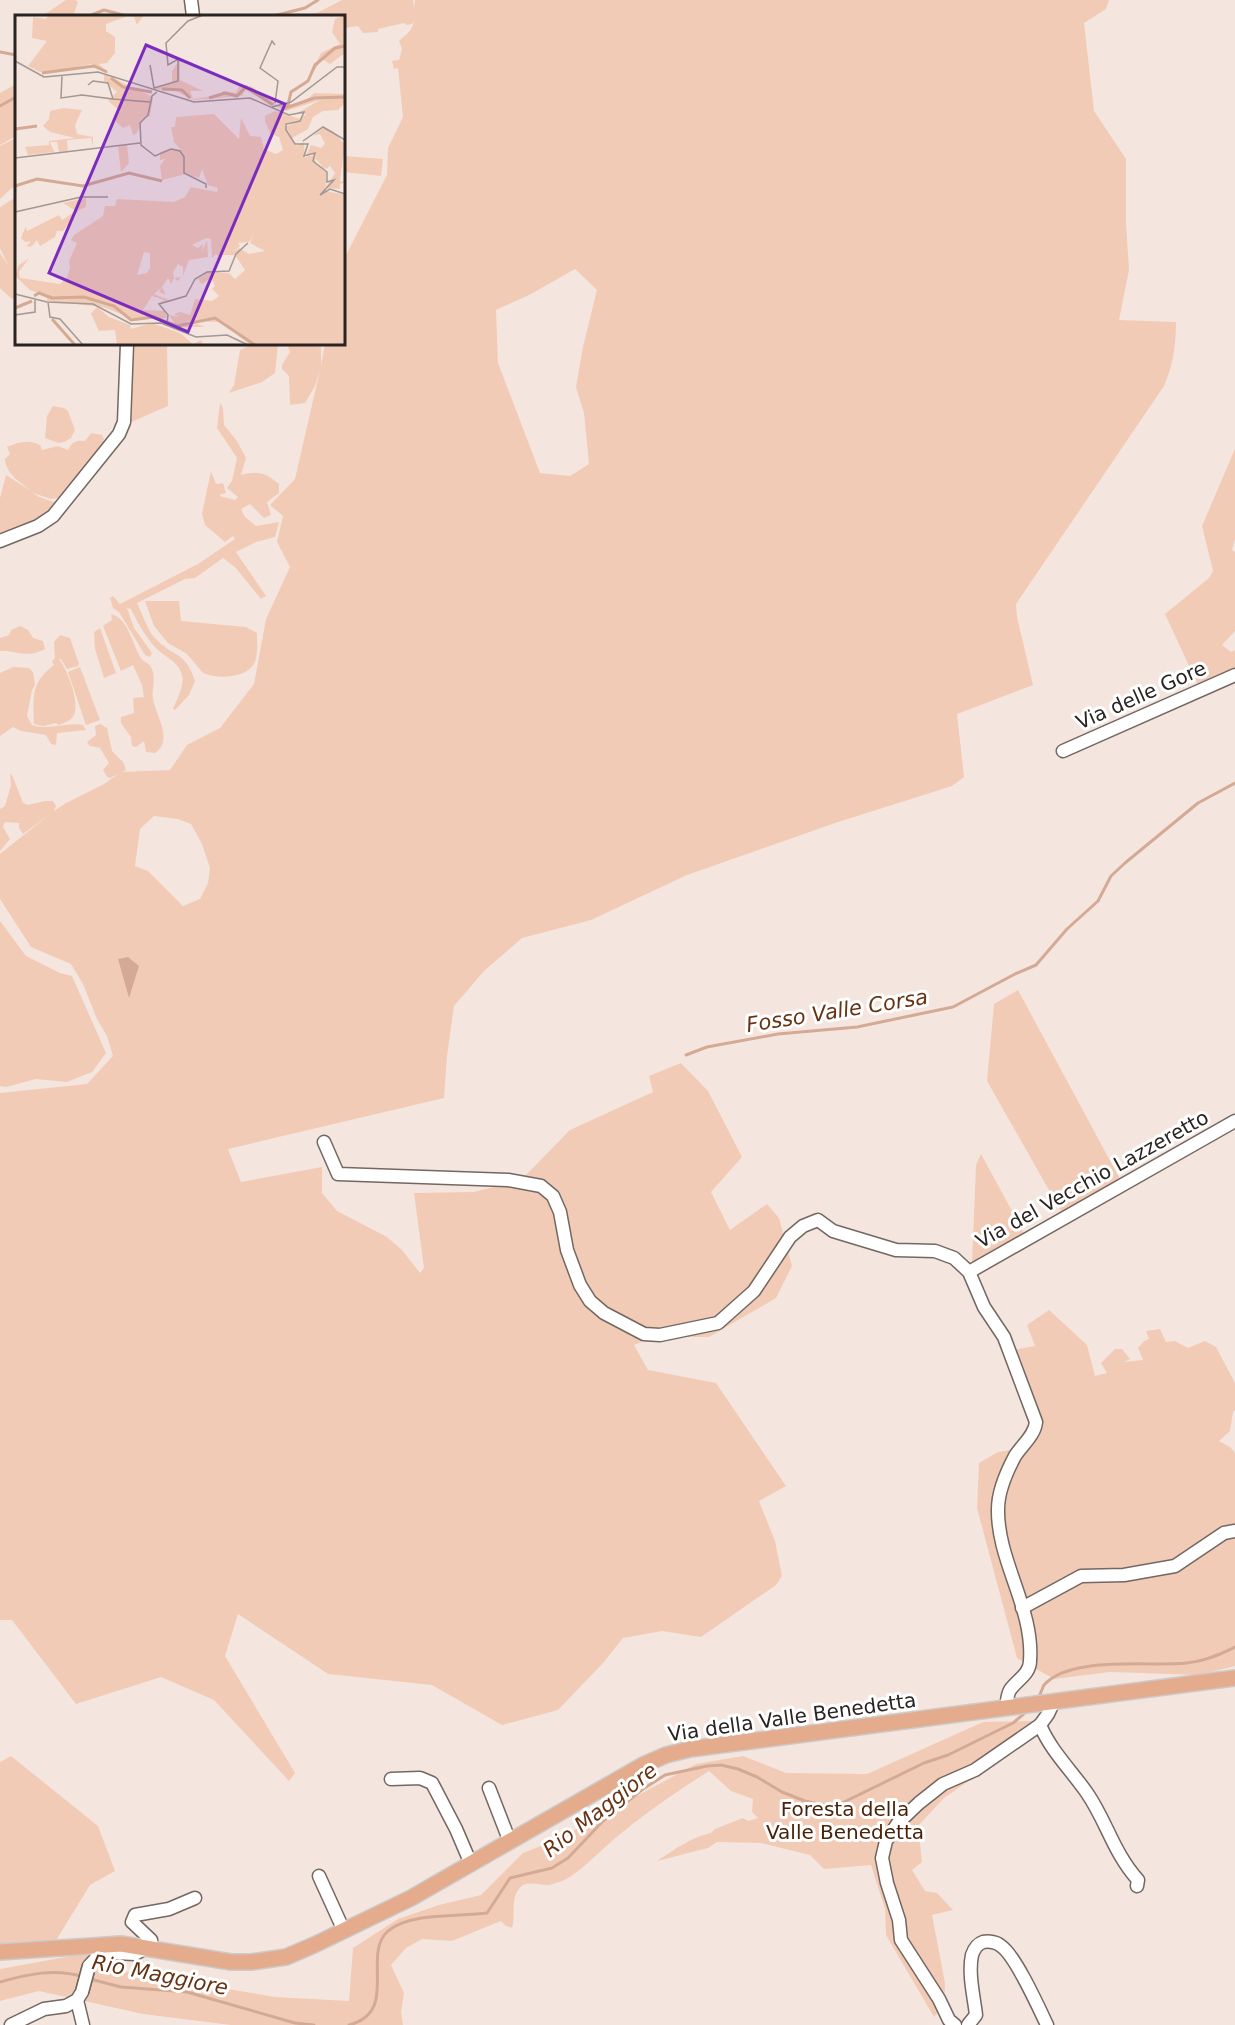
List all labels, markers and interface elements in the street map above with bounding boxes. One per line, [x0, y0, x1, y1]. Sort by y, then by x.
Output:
inset map [15, 15, 345, 345]
street label: Via delle Gore [1072, 656, 1210, 734]
water label: Fosso Valle Corsa [745, 985, 929, 1037]
street label: Via del Vecchio Lazzeretto [971, 1105, 1213, 1253]
street label: Via della Valle Benedetta [666, 1688, 918, 1746]
water label: Rio Maggiore [538, 1758, 662, 1862]
park label: Foresta della Valle Benedetta [766, 1797, 924, 1844]
water label: Rio Maggiore [90, 1950, 230, 2000]

